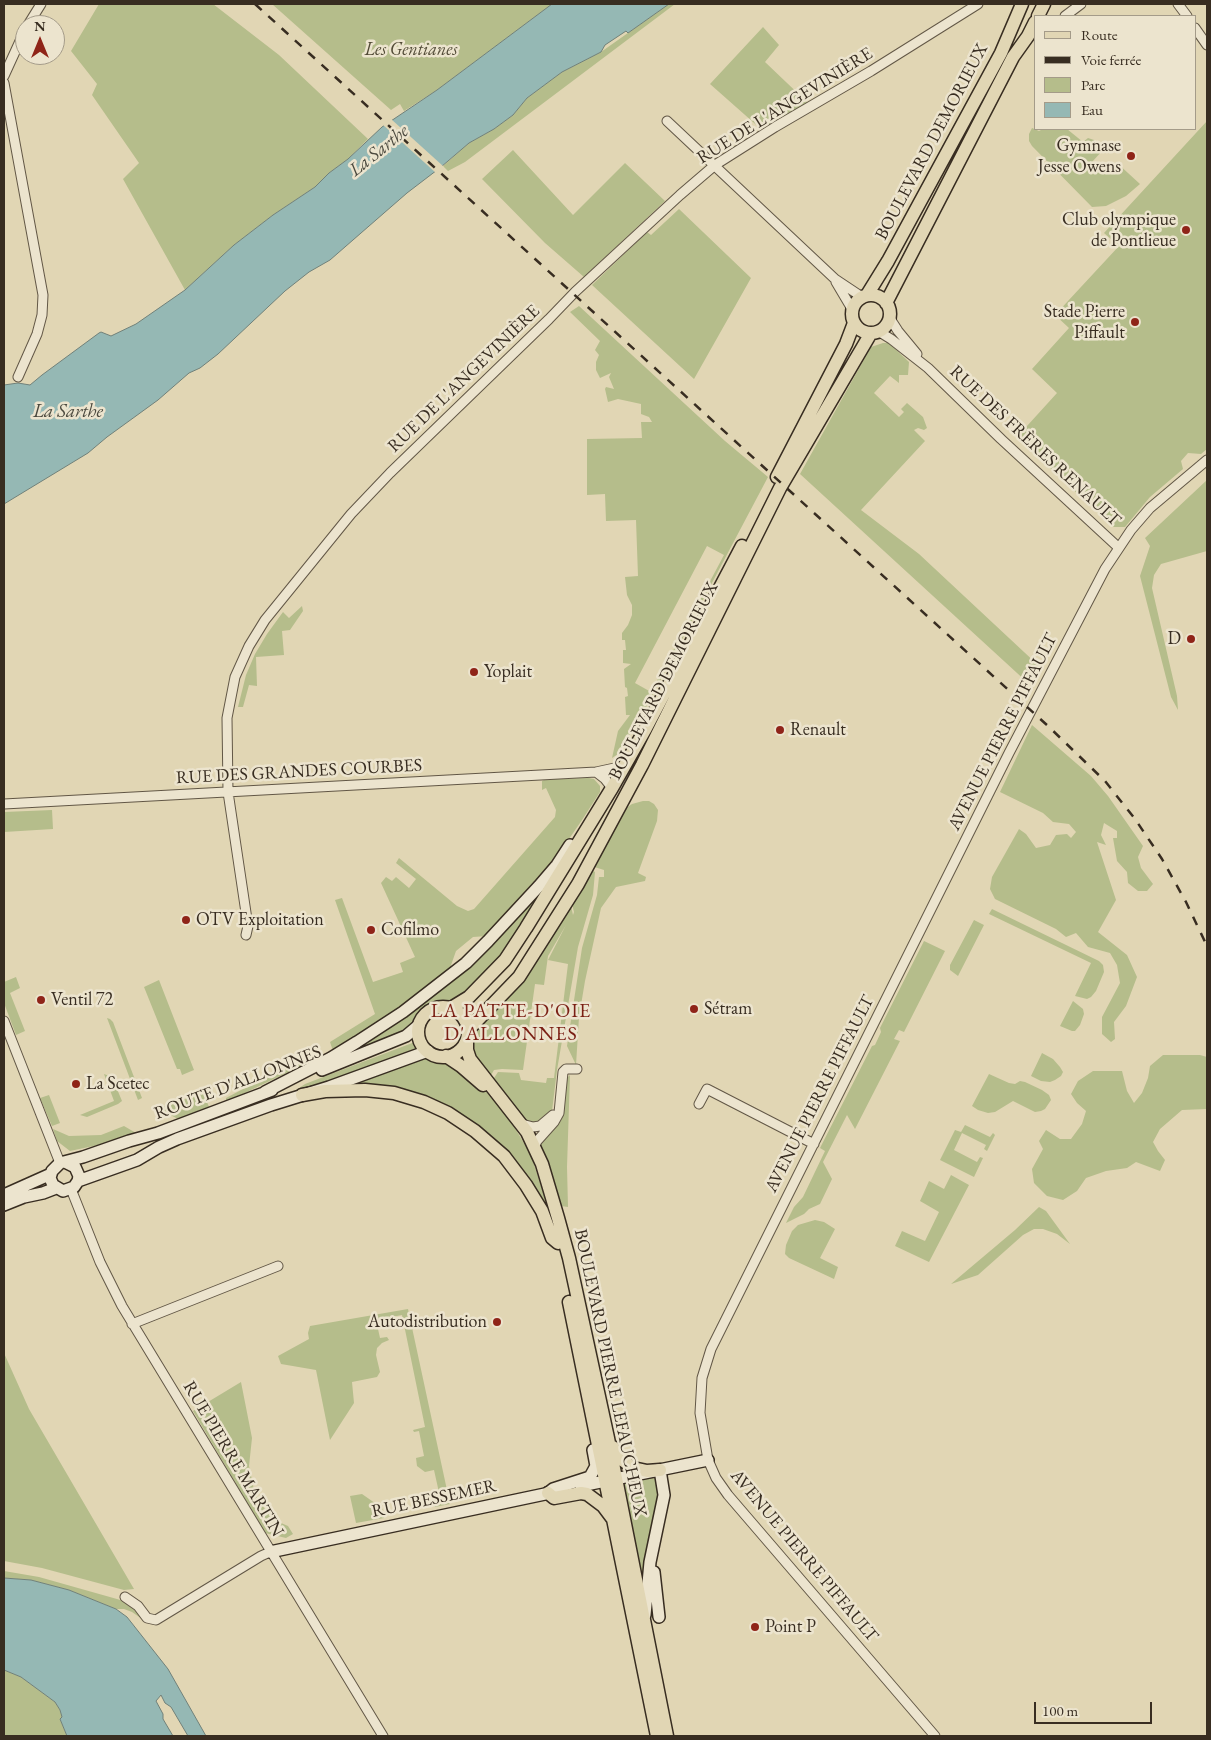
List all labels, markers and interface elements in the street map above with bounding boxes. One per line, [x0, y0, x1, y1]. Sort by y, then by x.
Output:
north arrow [15, 15, 65, 65]
legend [1034, 15, 1196, 130]
text: N [34, 17, 46, 35]
text: Route [1081, 25, 1118, 44]
park label: Les Gentianes [365, 39, 457, 61]
street label: BOULEVARD DEMORIEUX [871, 40, 993, 244]
street label: RUE DE L'ANGEVINIÈRE [693, 43, 877, 169]
text: Voie ferrée [1081, 50, 1141, 69]
text: Parc [1081, 75, 1106, 94]
text: Eau [1081, 100, 1103, 119]
water label: La Sarthe [345, 120, 413, 182]
place label: Gymnase Jesse Owens [1038, 135, 1121, 178]
marker: Gymnase Jesse Owens [1125, 150, 1137, 162]
place label: Club olympique de Pontlieue [1062, 209, 1176, 252]
marker: Club olympique de Pontlieue [1180, 224, 1192, 236]
street label: RUE DE L'ANGEVINIÈRE [383, 301, 545, 457]
place label: Stade Pierre Piffault [1044, 301, 1125, 344]
marker: Stade Pierre Piffault [1129, 316, 1141, 328]
street label: RUE DES FRÈRES RENAULT [945, 361, 1125, 531]
water label: La Sarthe [33, 401, 103, 423]
street label: BOULEVARD DEMORIEUX [605, 578, 723, 784]
place label: D [1167, 628, 1181, 650]
street label: AVENUE PIERRE PIFFAULT [944, 630, 1062, 834]
marker: D [1185, 633, 1197, 645]
place label: Yoplait [484, 661, 532, 683]
marker: Yoplait [468, 666, 480, 678]
place label: Renault [790, 719, 846, 741]
marker: Renault [774, 724, 786, 736]
street label: RUE DES GRANDES COURBES [175, 755, 423, 789]
place label: OTV Exploitation [196, 909, 324, 931]
marker: OTV Exploitation [180, 914, 192, 926]
place label: Cofilmo [381, 919, 439, 941]
marker: Cofilmo [365, 924, 377, 936]
place label: Ventil 72 [51, 989, 113, 1011]
street label: AVENUE PIERRE PIFFAULT [761, 992, 879, 1196]
marker: Ventil 72 [35, 994, 47, 1006]
place label: Sétram [704, 998, 752, 1020]
district label: LA PATTE-D'OIE D'ALLONNES [429, 1000, 593, 1047]
marker: Sétram [688, 1003, 700, 1015]
street label: ROUTE D'ALLONNES [151, 1041, 325, 1125]
place label: La Scetec [86, 1073, 149, 1095]
marker: La Scetec [70, 1078, 82, 1090]
street label: BOULEVARD PIERRE LEFAUCHEUX [569, 1227, 651, 1519]
place label: Autodistribution [368, 1311, 487, 1333]
marker: Autodistribution [491, 1316, 503, 1328]
street label: RUE PIERRE MARTIN [178, 1377, 288, 1541]
street label: AVENUE PIERRE PIFFAULT [726, 1465, 882, 1647]
street label: RUE BESSEMER [370, 1475, 498, 1523]
place label: Point P [765, 1616, 816, 1638]
marker: Point P [749, 1621, 761, 1633]
scale bar [1036, 1692, 1154, 1724]
text: 100 m [1042, 1701, 1078, 1720]

